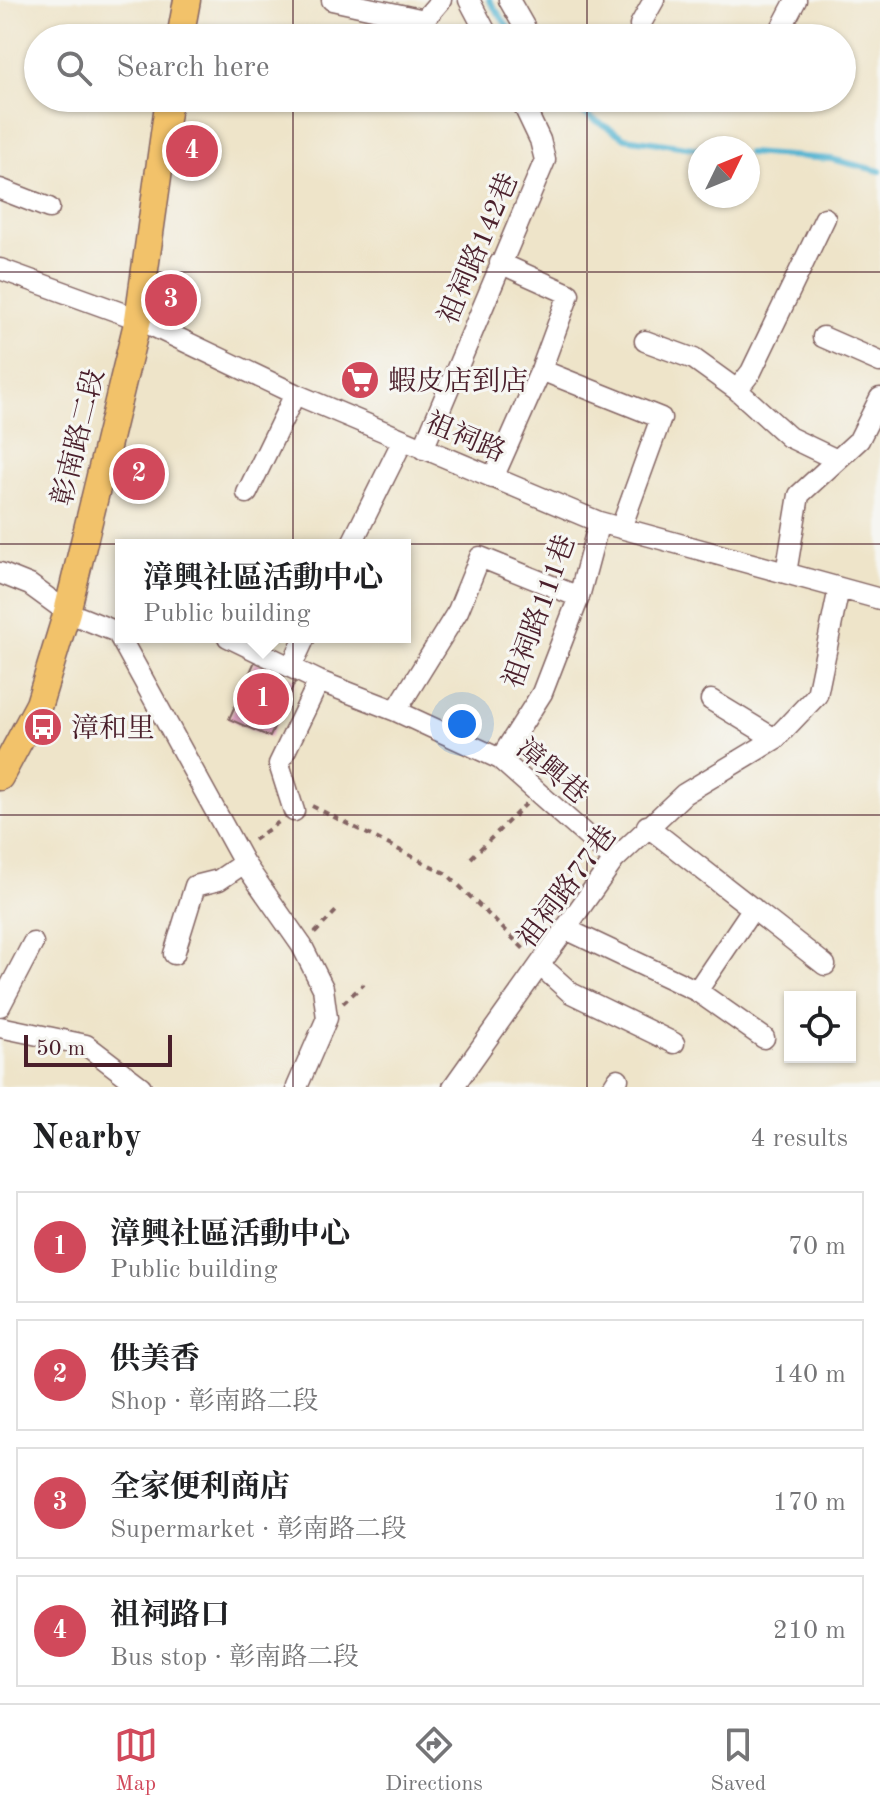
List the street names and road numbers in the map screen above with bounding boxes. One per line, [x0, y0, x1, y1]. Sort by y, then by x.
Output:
street label: 祖祠路142巷 [433, 169, 524, 329]
street label: 彰南路二段 [46, 366, 110, 509]
street label: 祖祠路 [421, 407, 510, 468]
street label: 祖祠路111巷 [497, 531, 581, 692]
street label: 漳興巷 [510, 732, 594, 810]
street label: 祖祠路77巷 [511, 820, 623, 954]

